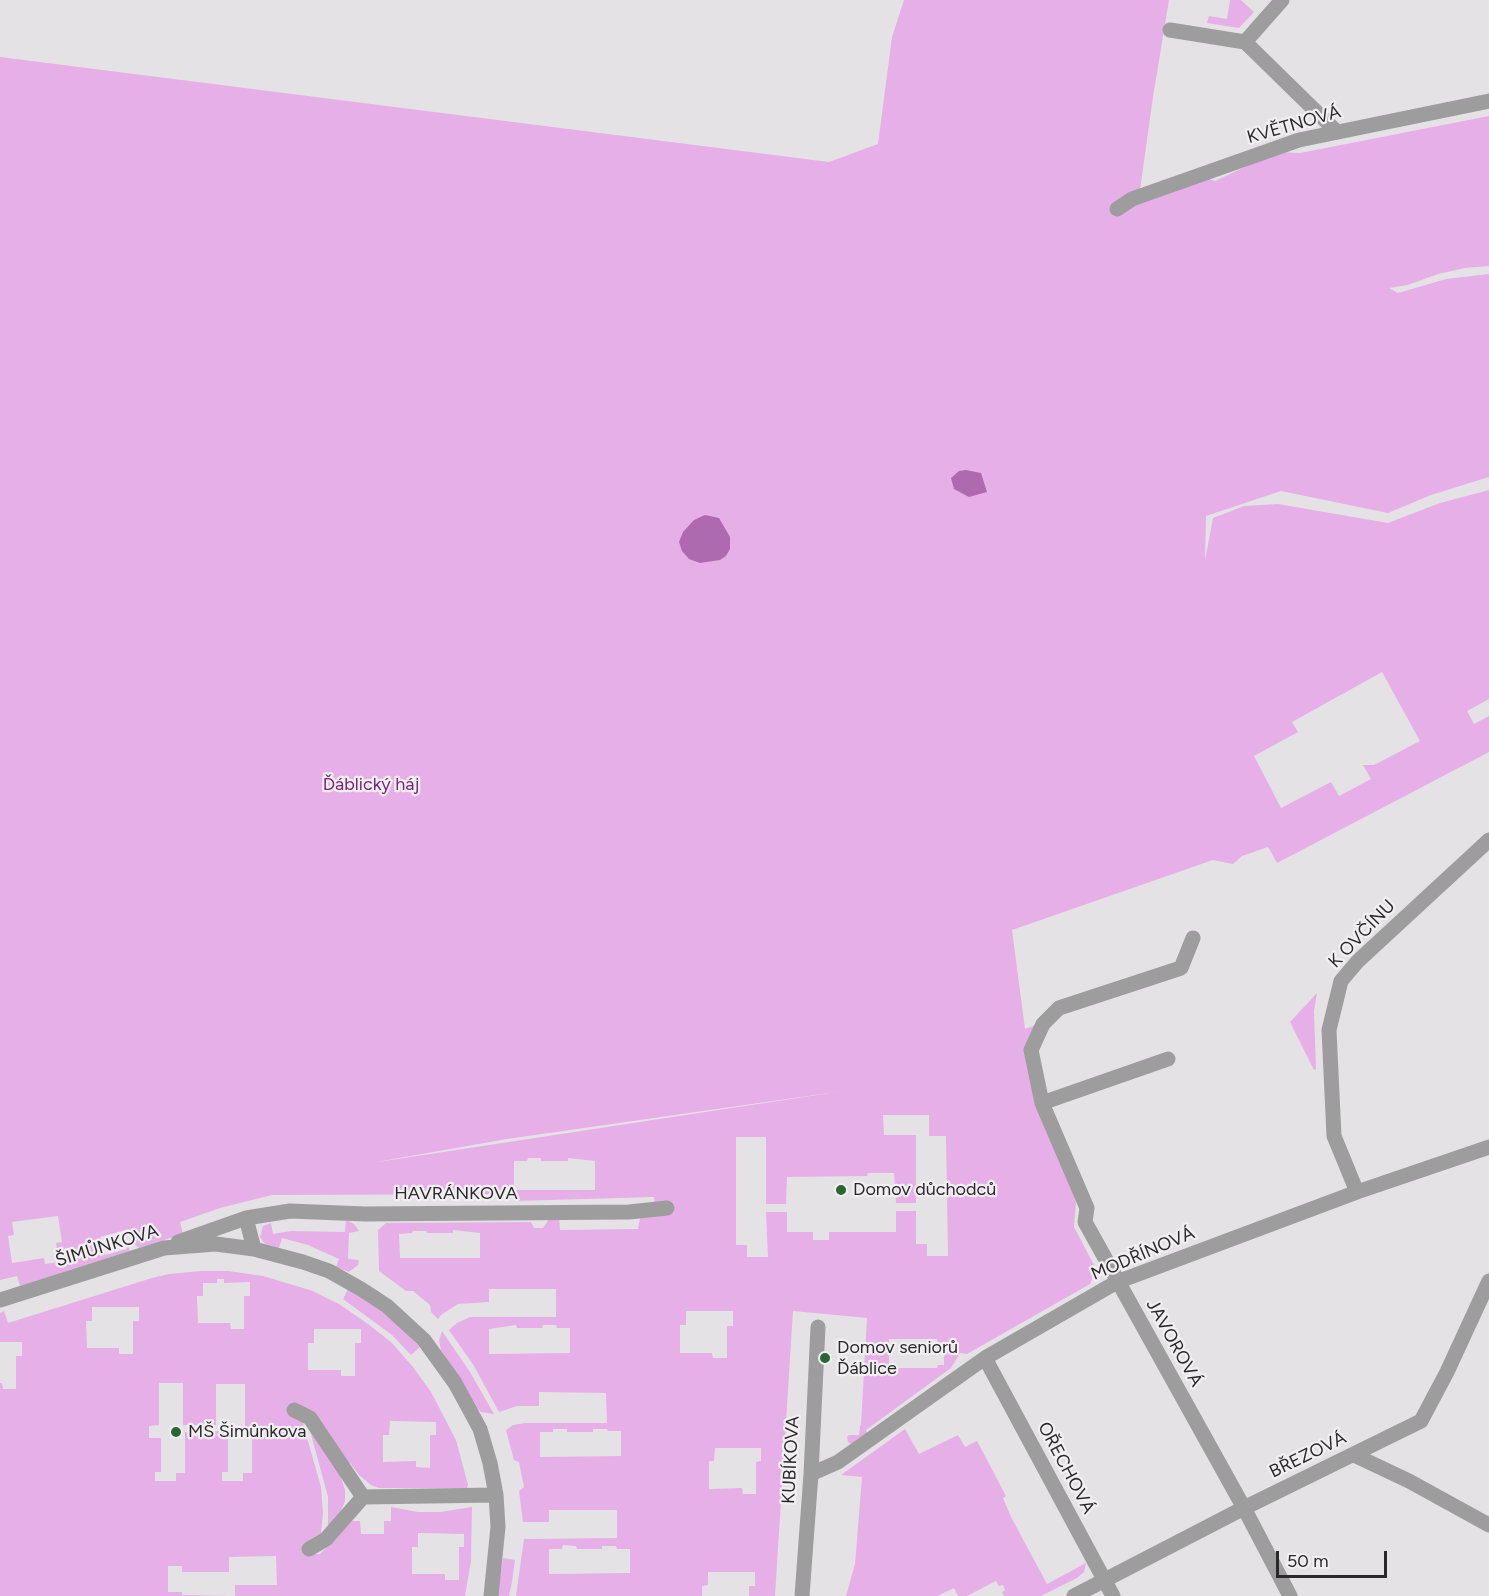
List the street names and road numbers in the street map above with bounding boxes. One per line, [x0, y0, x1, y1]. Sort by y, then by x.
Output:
street label: KVĚTNOVÁ [1245, 101, 1343, 149]
street label: K OVČÍNU [1324, 895, 1400, 973]
street label: HAVRÁNKOVA [394, 1183, 518, 1205]
street label: ŠIMŮNKOVA [53, 1220, 161, 1272]
street label: MODŘÍNOVÁ [1088, 1223, 1198, 1285]
street label: JAVOROVÁ [1141, 1295, 1207, 1391]
street label: KUBÍKOVA [778, 1415, 804, 1505]
street label: OŘECHOVÁ [1033, 1418, 1099, 1518]
street label: BŘEZOVÁ [1266, 1427, 1350, 1483]

